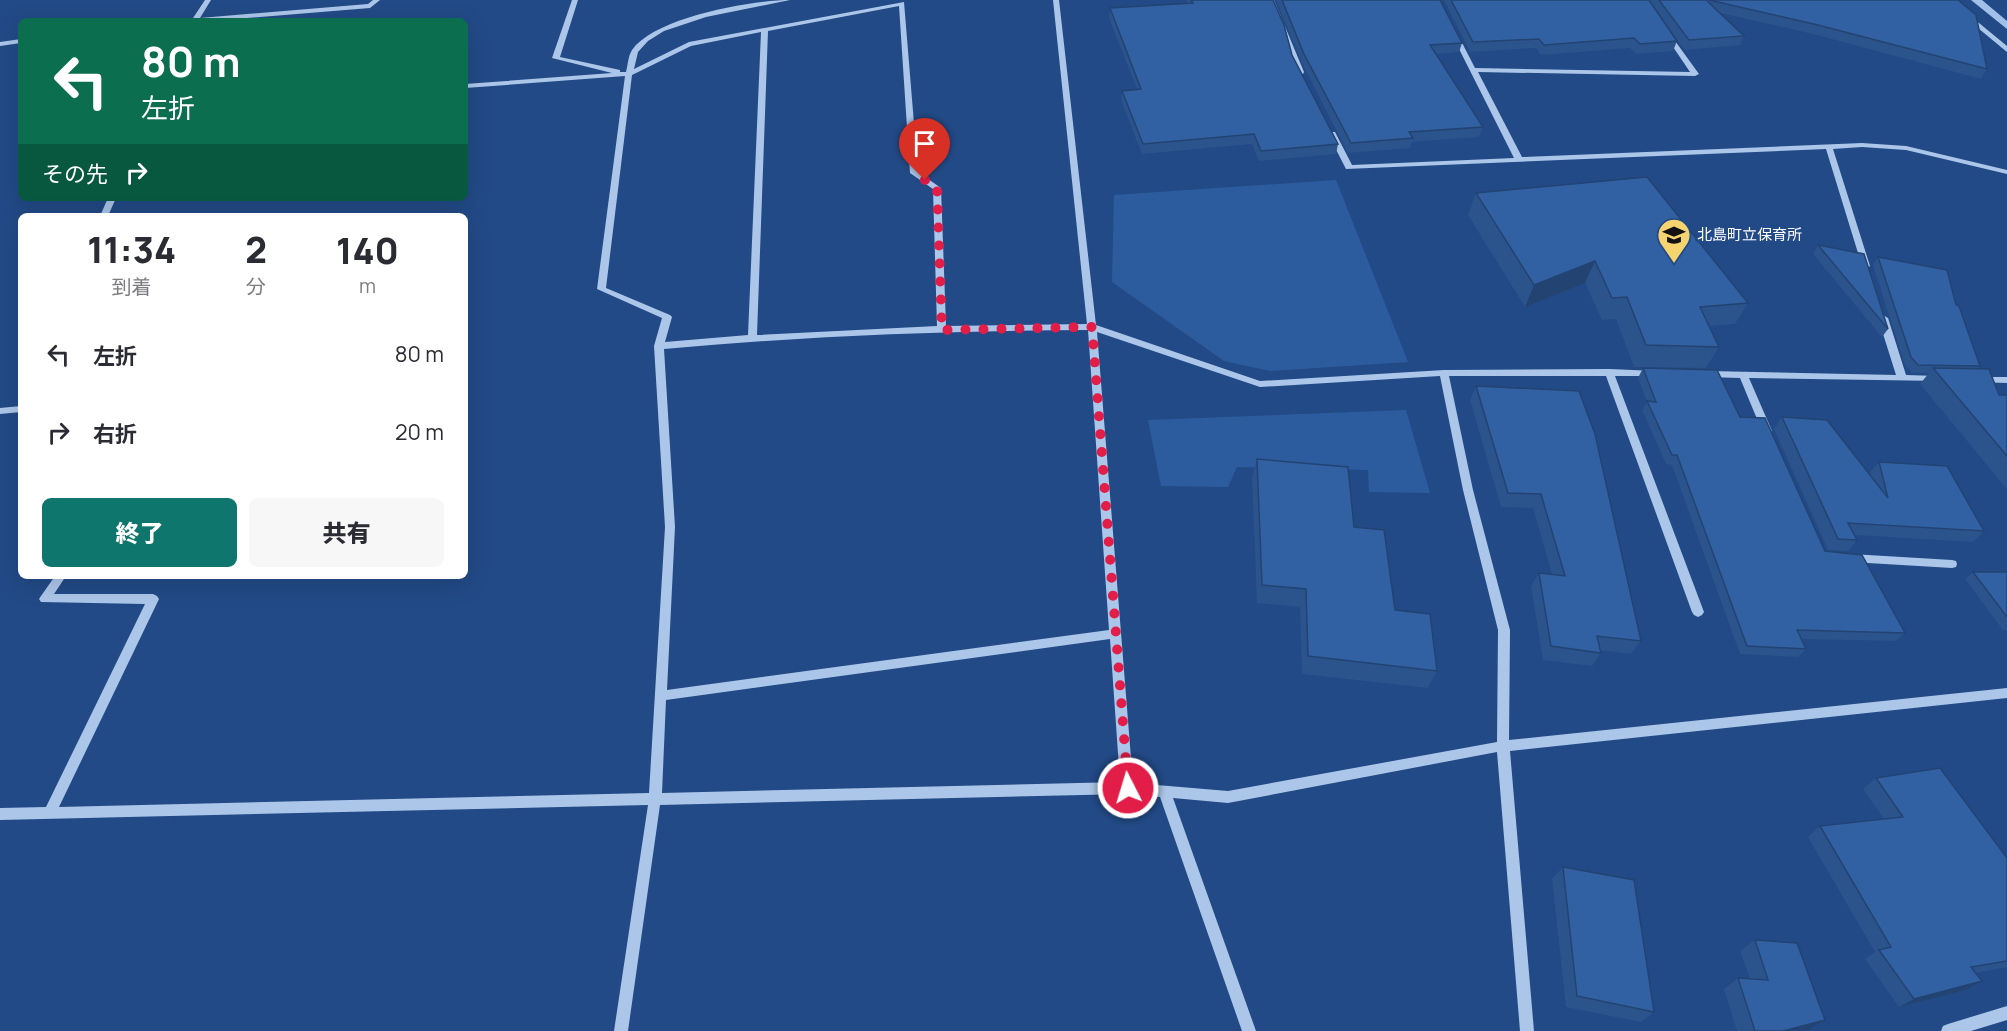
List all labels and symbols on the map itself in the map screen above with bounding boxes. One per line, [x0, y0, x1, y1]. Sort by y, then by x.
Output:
pin [899, 118, 950, 180]
school or university icon: 北島町立保育所 [1656, 217, 1692, 264]
place label: 北島町立保育所 [1697, 224, 1802, 245]
position arrow [1096, 756, 1160, 820]

